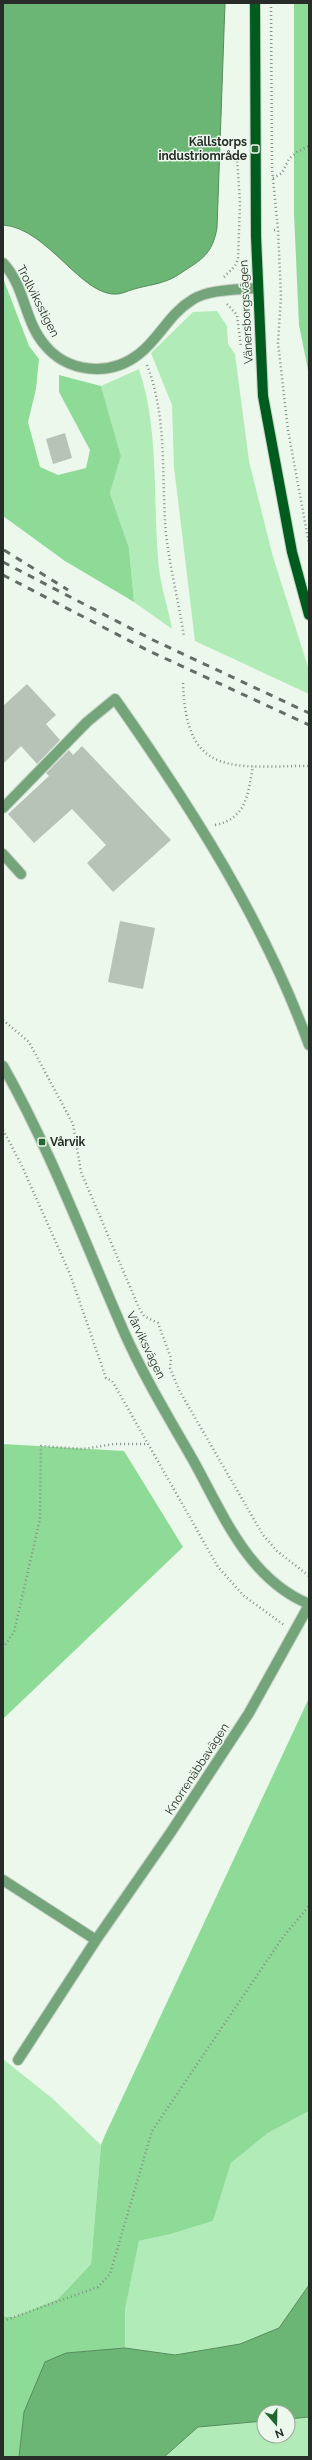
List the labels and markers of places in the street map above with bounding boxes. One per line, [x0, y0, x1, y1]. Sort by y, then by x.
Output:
place label: Källstorps industriområde [158, 135, 247, 163]
marker: Källstorps industriområde [250, 144, 260, 154]
place label: Vårvik [50, 1135, 86, 1149]
marker: Vårvik [37, 1137, 47, 1147]

